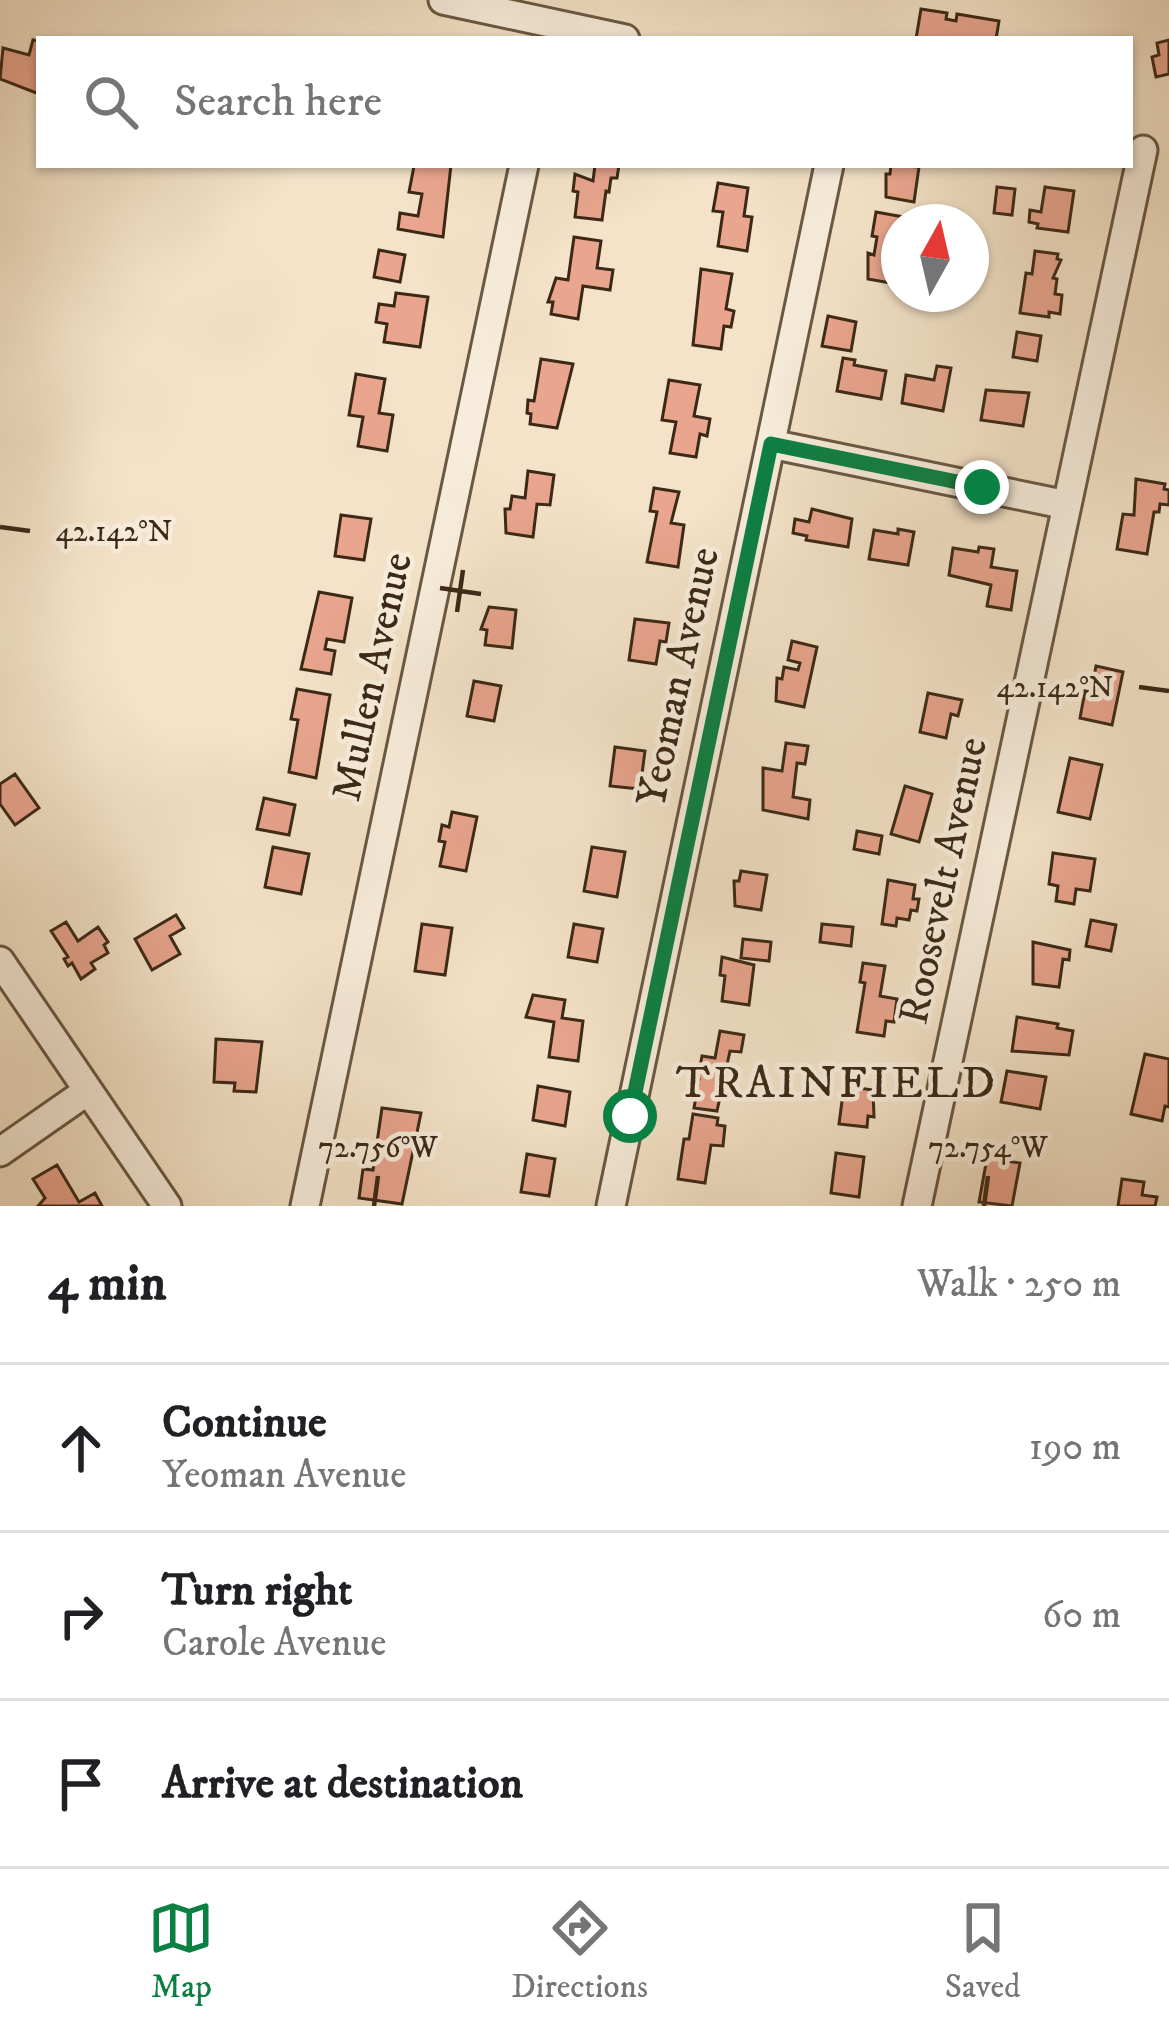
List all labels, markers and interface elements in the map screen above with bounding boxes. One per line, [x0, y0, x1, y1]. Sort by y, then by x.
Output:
search box [36, 36, 1133, 168]
icon: search [78, 69, 144, 135]
text: Search here [174, 74, 382, 130]
north arrow [881, 204, 989, 312]
route end [955, 460, 1009, 514]
text: 42.142°N [56, 514, 172, 551]
street label: Yeoman Avenue [626, 543, 732, 811]
street label: Mullen Avenue [321, 548, 425, 806]
text: 42.142°N [997, 670, 1113, 707]
street label: Roosevelt Avenue [888, 733, 1000, 1029]
district label: TRAINFIELD [676, 1056, 998, 1112]
route start [603, 1089, 657, 1143]
text: 72.756°W [318, 1130, 438, 1167]
text: 72.754°W [928, 1130, 1048, 1167]
text: 4 min [48, 1252, 166, 1316]
text: Walk · 250 m [917, 1260, 1121, 1309]
text: Continue [162, 1395, 327, 1451]
icon: ahead [48, 1415, 114, 1481]
text: 190 m [1029, 1423, 1121, 1472]
text: Yeoman Avenue [162, 1451, 406, 1500]
text: Turn right [162, 1563, 352, 1619]
icon: right [48, 1583, 114, 1649]
text: 60 m [1042, 1591, 1121, 1640]
text: Carole Avenue [162, 1619, 386, 1668]
icon: arrive [48, 1751, 114, 1817]
text: Arrive at destination [162, 1756, 523, 1812]
tab: Map [148, 1895, 214, 2008]
tab: Directions [511, 1895, 648, 2008]
tab: Saved [945, 1895, 1021, 2008]

